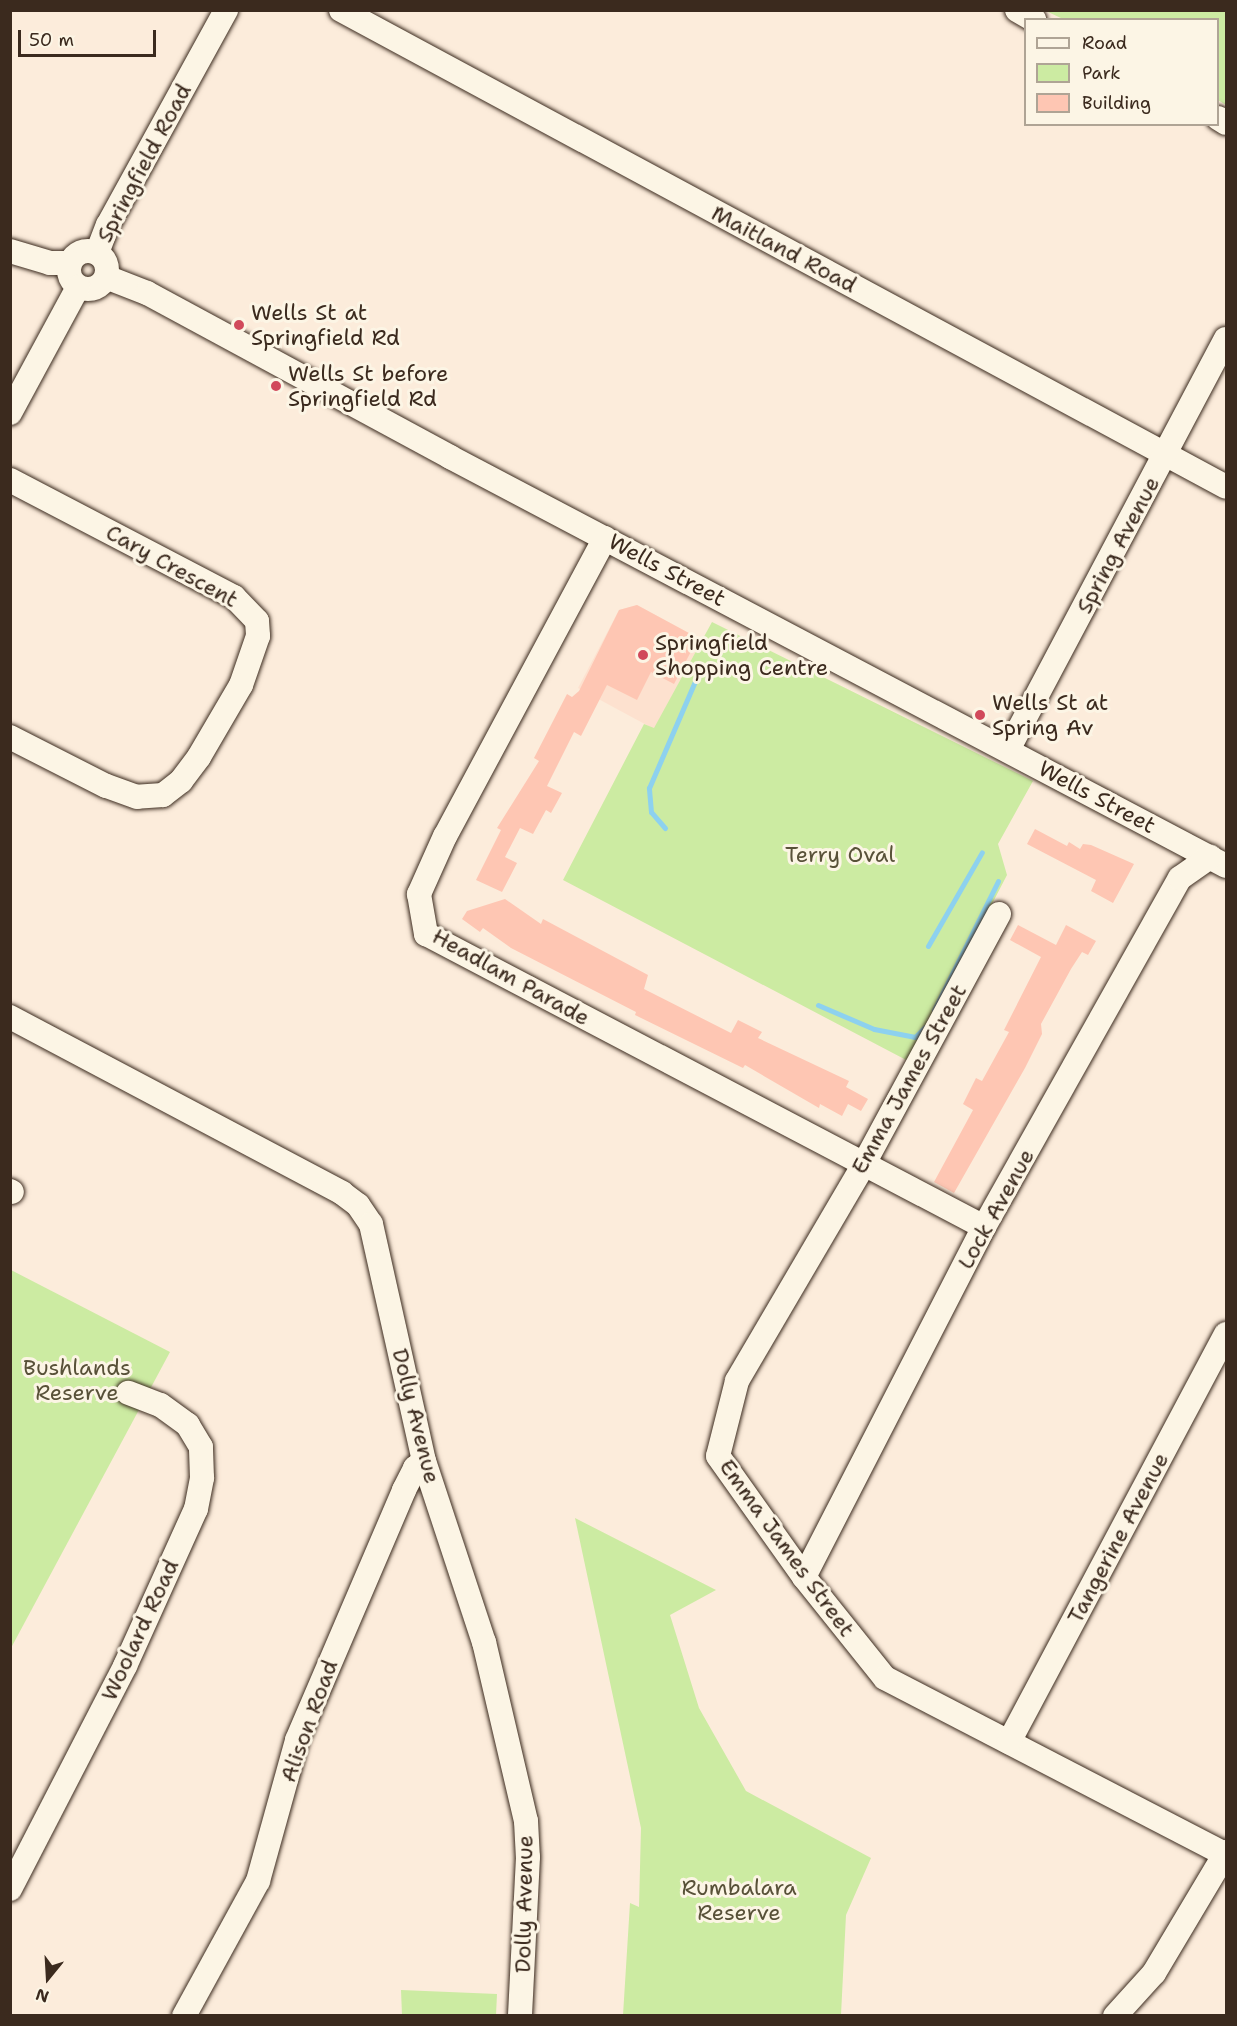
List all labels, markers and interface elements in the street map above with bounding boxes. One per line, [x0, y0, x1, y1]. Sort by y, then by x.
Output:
scale bar [21, 18, 159, 56]
legend [1024, 18, 1219, 126]
text: 50 m [29, 28, 74, 52]
text: Road [1082, 31, 1127, 55]
text: Park [1082, 61, 1121, 85]
street label: Springfield Road [91, 79, 197, 247]
text: Building [1082, 91, 1151, 115]
street label: Maitland Road [707, 200, 861, 298]
place label: Wells St at Springfield Rd [251, 299, 400, 350]
marker: Wells St at Springfield Rd [232, 318, 246, 332]
place label: Wells St before Springfield Rd [288, 360, 448, 412]
marker: Wells St before Springfield Rd [269, 379, 283, 393]
street label: Spring Avenue [1071, 472, 1165, 618]
street label: Cary Crescent [101, 519, 243, 613]
street label: Wells Street [604, 528, 730, 612]
place label: Springfield Shopping Centre [655, 629, 828, 680]
marker: Springfield Shopping Centre [636, 648, 650, 662]
place label: Wells St at Spring Av [992, 689, 1108, 740]
marker: Wells St at Spring Av [973, 708, 987, 722]
street label: Wells Street [1034, 755, 1160, 839]
park label: Terry Oval [785, 842, 895, 868]
street label: Headlam Parade [428, 923, 594, 1031]
street label: Emma James Street [846, 979, 972, 1179]
street label: Lock Avenue [952, 1144, 1040, 1274]
street label: Dolly Avenue [387, 1346, 445, 1486]
park label: Bushlands Reserve [23, 1354, 131, 1406]
street label: Tangerine Avenue [1062, 1448, 1174, 1628]
street label: Emma James Street [714, 1454, 860, 1642]
street label: Woolard Road [96, 1555, 184, 1705]
street label: Alison Road [275, 1656, 343, 1786]
street label: Dolly Avenue [510, 1835, 538, 1973]
park label: Rumbalara Reserve [681, 1874, 797, 1926]
north arrow [18, 1948, 78, 2008]
text: N [33, 1984, 52, 2008]

